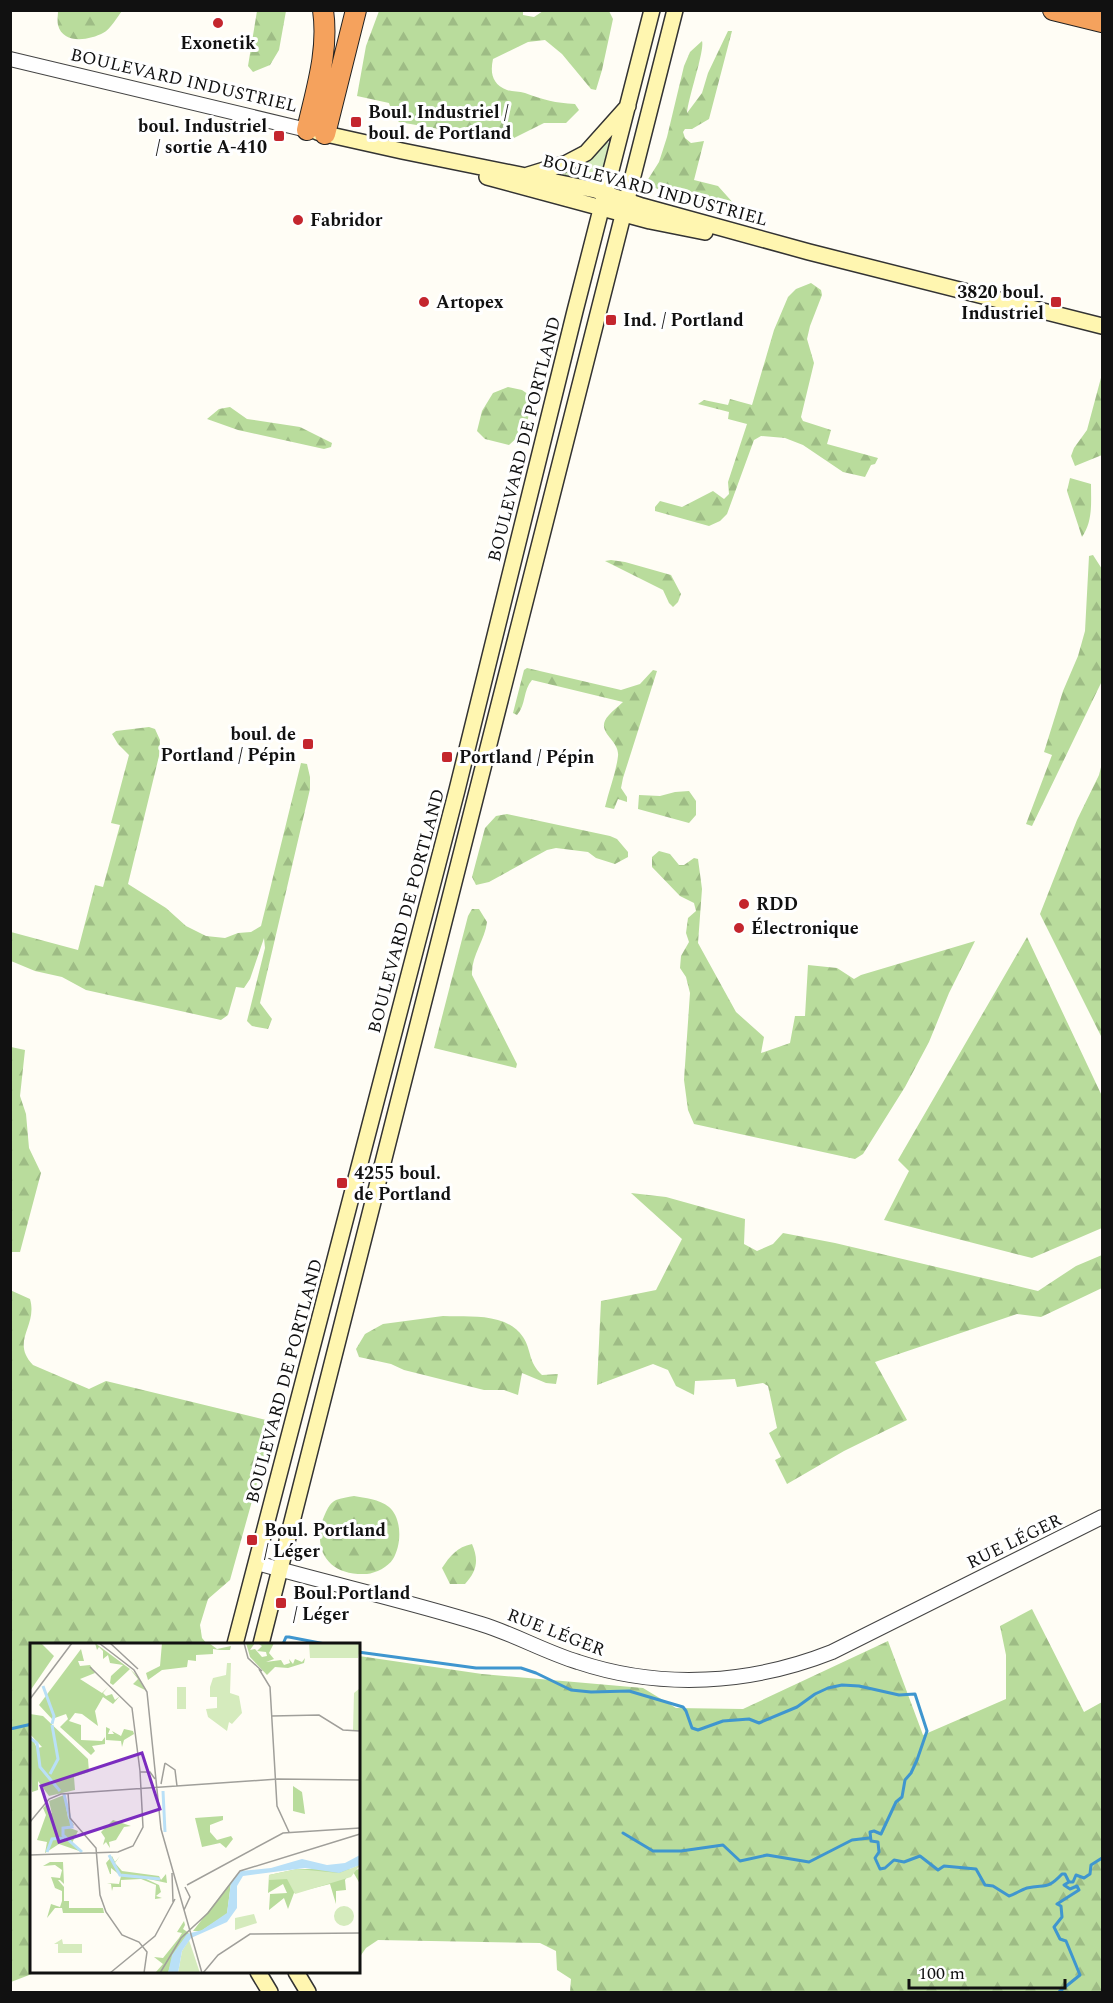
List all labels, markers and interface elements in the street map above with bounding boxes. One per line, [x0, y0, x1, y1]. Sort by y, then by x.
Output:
marker: Exonetik [211, 16, 225, 30]
place label: Exonetik [180, 30, 256, 57]
street label: BOULEVARD INDUSTRIEL [68, 41, 300, 120]
place label: Boul. Industriel / boul. de Portland [368, 99, 512, 147]
place label: boul. Industriel / sortie A-410 [138, 113, 267, 161]
marker: Boul. Industriel / boul. de Portland [349, 115, 363, 129]
marker: boul. Industriel / sortie A-410 [272, 129, 286, 143]
street label: BOULEVARD INDUSTRIEL [539, 147, 771, 234]
place label: Fabridor [310, 207, 383, 234]
marker: Fabridor [291, 213, 305, 227]
place label: 3820 boul. Industriel [957, 279, 1044, 327]
place label: Artopex [436, 289, 504, 316]
marker: Artopex [417, 295, 431, 309]
marker: 3820 boul. Industriel [1049, 295, 1063, 309]
place label: Ind. / Portland [623, 307, 744, 334]
marker: Ind. / Portland [604, 313, 618, 327]
street label: BOULEVARD DE PORTLAND [481, 314, 568, 565]
place label: boul. de Portland / Pépin [161, 721, 296, 769]
marker: boul. de Portland / Pépin [301, 737, 315, 751]
place label: Portland / Pépin [459, 744, 594, 771]
marker: Portland / Pépin [440, 750, 454, 764]
street label: BOULEVARD DE PORTLAND [361, 786, 452, 1036]
place label: RDD [756, 891, 798, 918]
marker: RDD [737, 897, 751, 911]
place label: Électronique [751, 915, 859, 942]
marker: Électronique [732, 921, 746, 935]
place label: 4255 boul. de Portland [354, 1160, 452, 1208]
marker: 4255 boul. de Portland [335, 1176, 349, 1190]
street label: BOULEVARD DE PORTLAND [239, 1256, 330, 1506]
street label: RUE LÉGER [962, 1507, 1066, 1576]
place label: Boul. Portland / Léger [264, 1517, 386, 1565]
marker: Boul. Portland / Léger [245, 1533, 259, 1547]
place label: Boul.Portland / Léger [293, 1580, 411, 1628]
marker: Boul.Portland / Léger [274, 1596, 288, 1610]
street label: RUE LÉGER [503, 1601, 609, 1664]
inset map [30, 1643, 360, 1973]
scale bar [909, 1952, 1065, 1990]
text: 100 m [918, 1960, 965, 1987]

